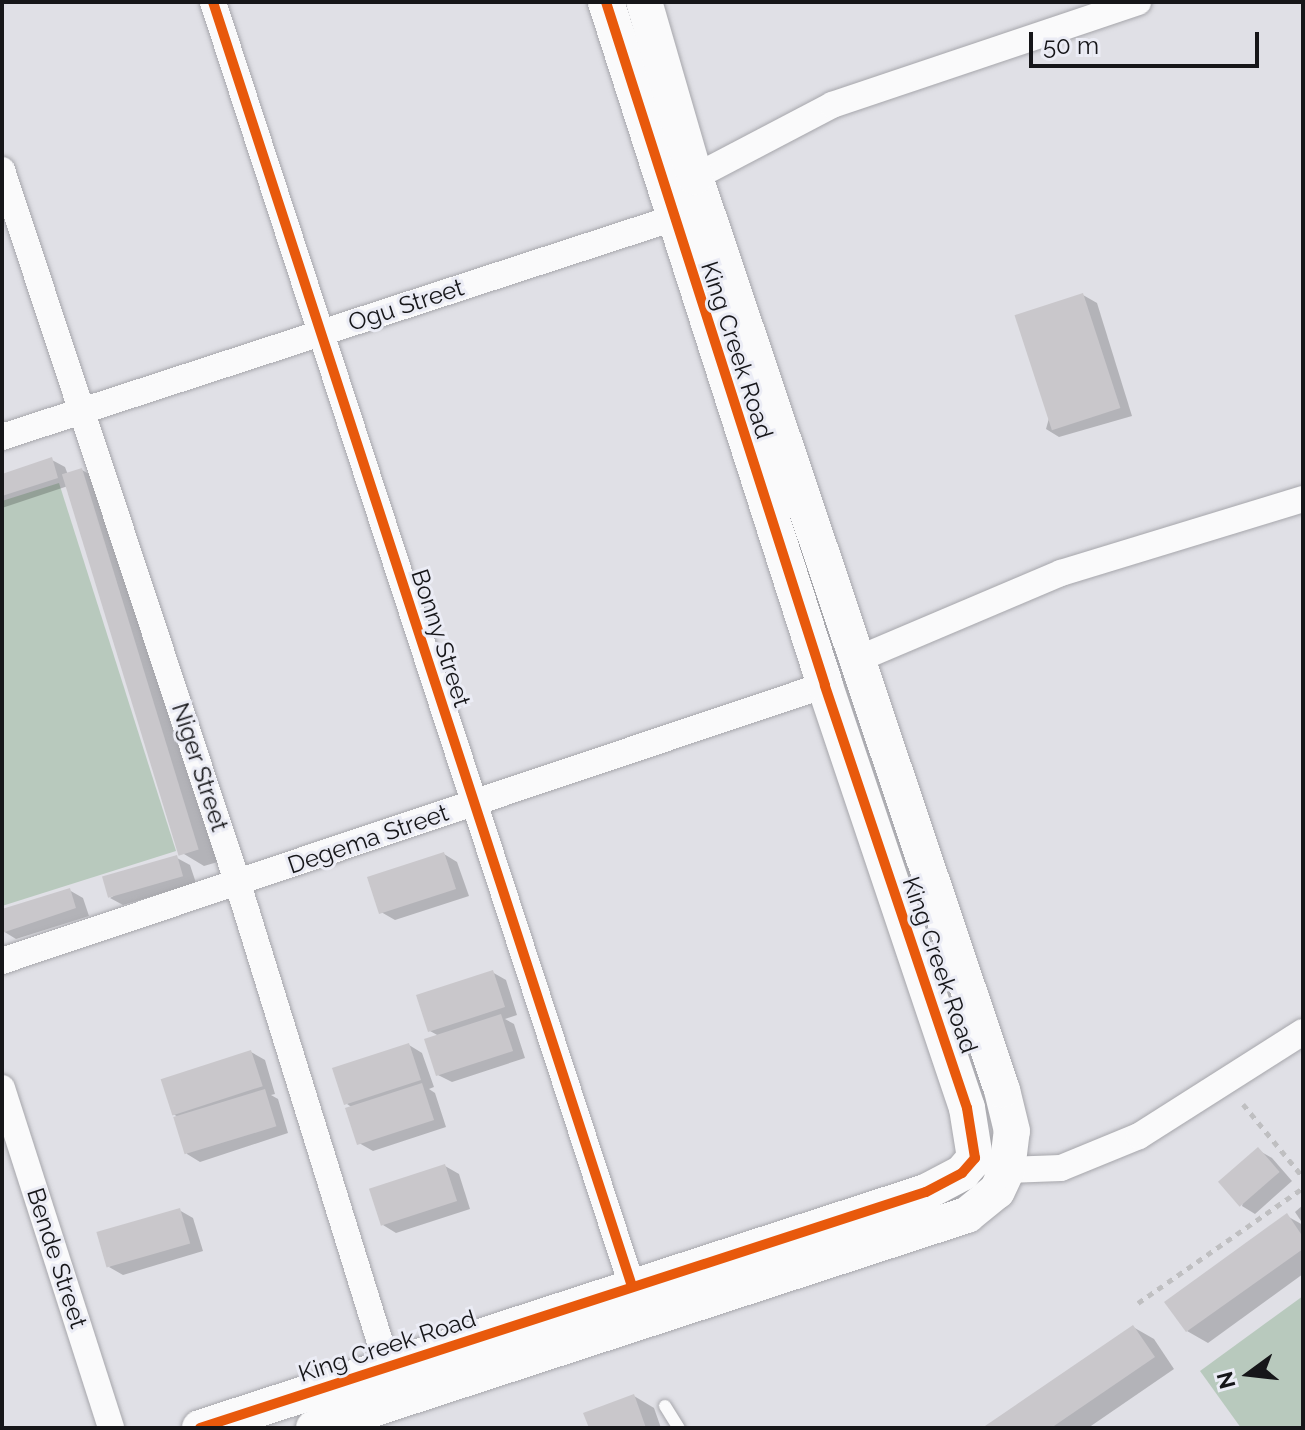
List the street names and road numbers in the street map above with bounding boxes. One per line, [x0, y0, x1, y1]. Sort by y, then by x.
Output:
street label: King Creek Road [695, 258, 779, 442]
street label: Ogu Street [345, 273, 467, 337]
street label: Bonny Street [405, 565, 477, 711]
street label: Niger Street [166, 699, 234, 835]
street label: Degema Street [284, 798, 452, 880]
street label: King Creek Road [896, 873, 984, 1057]
street label: Bende Street [21, 1184, 93, 1332]
street label: King Creek Road [295, 1304, 479, 1388]

